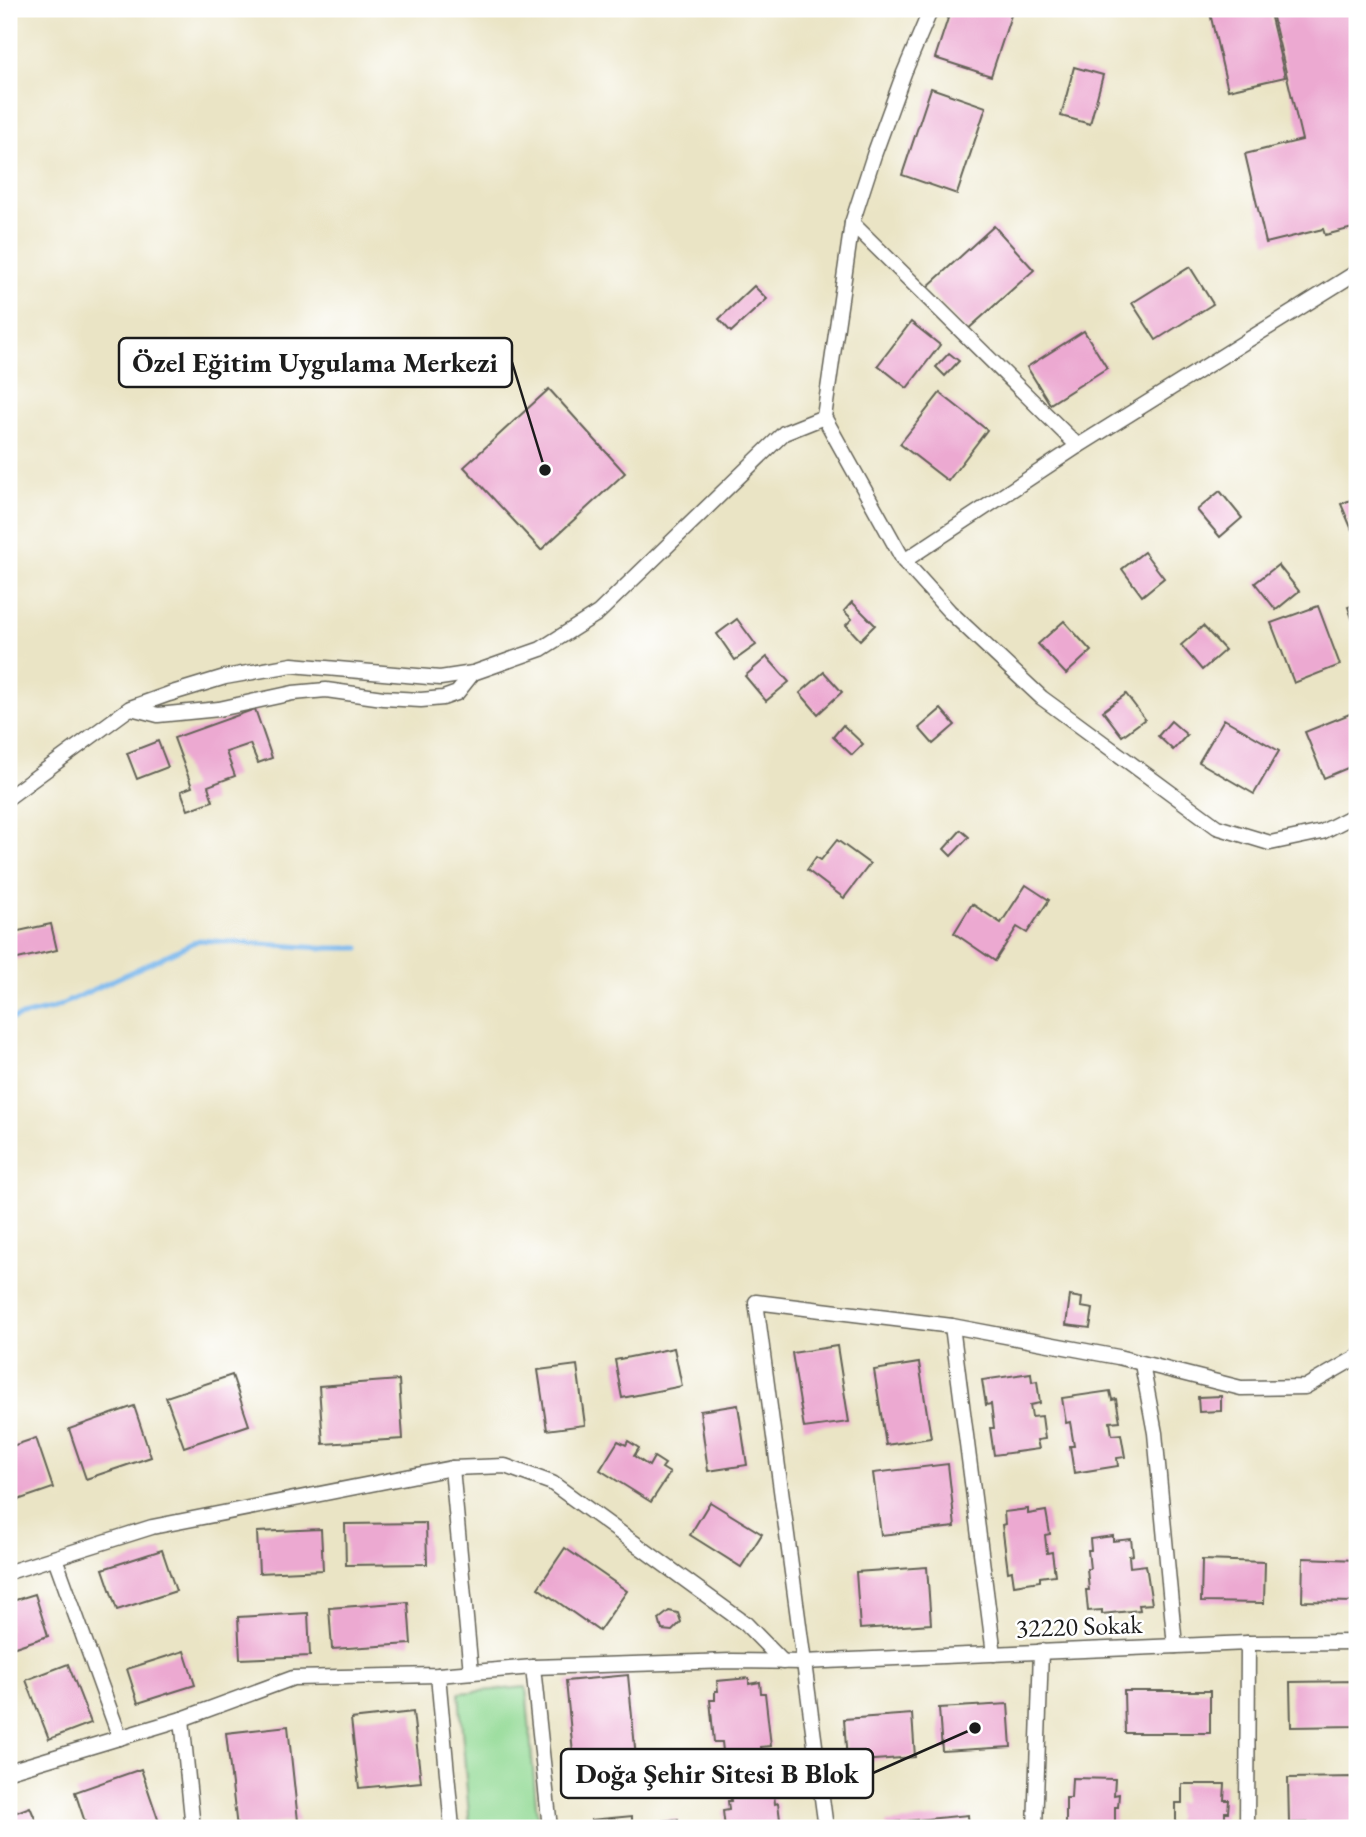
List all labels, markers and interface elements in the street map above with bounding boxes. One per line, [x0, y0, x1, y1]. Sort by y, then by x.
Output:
callout: Özel Eğitim Uygulama Merkezi [119, 338, 512, 387]
text: Özel Eğitim Uygulama Merkezi [132, 344, 498, 380]
street label: 32220 Sokak [1015, 1607, 1144, 1645]
callout: Doğa Şehir Sitesi B Blok [561, 1749, 873, 1798]
text: Doğa Şehir Sitesi B Blok [575, 1755, 860, 1791]

